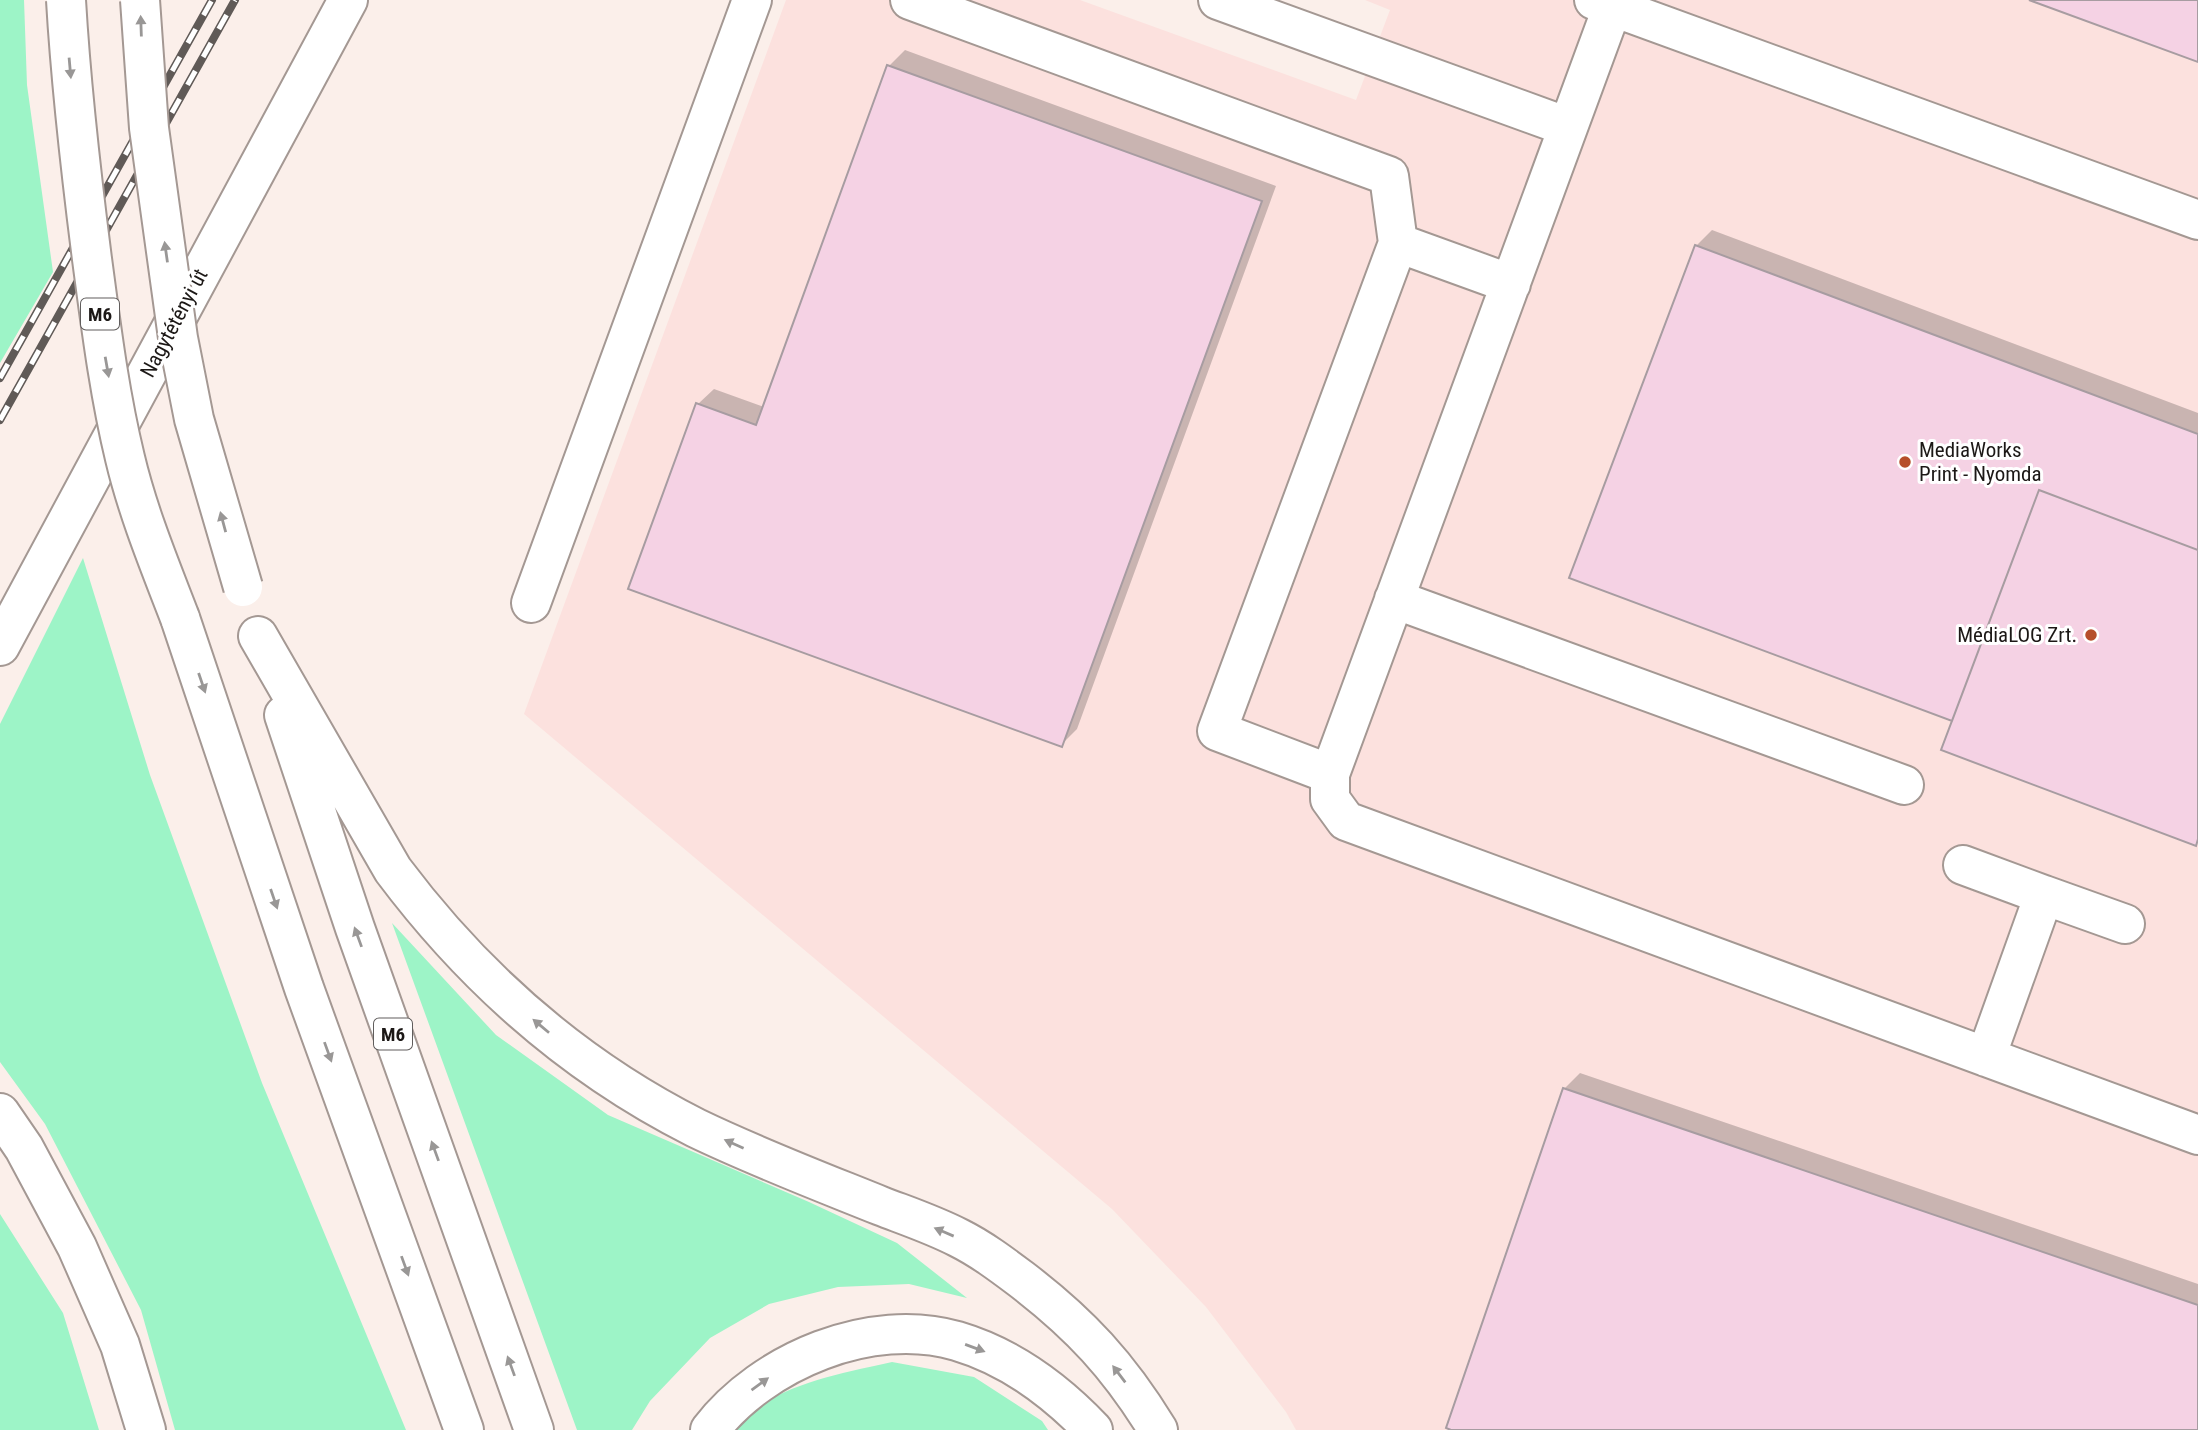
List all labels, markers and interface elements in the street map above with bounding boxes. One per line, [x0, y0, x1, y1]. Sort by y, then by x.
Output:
one-way arrow [135, 14, 147, 36]
one-way arrow [65, 57, 76, 79]
one-way arrow [160, 240, 171, 262]
street label: Nagytétényi út [135, 265, 213, 381]
road number: M6 [81, 298, 119, 330]
one-way arrow [102, 356, 113, 378]
place label: MediaWorks Print - Nyomda [1919, 438, 2042, 486]
marker: MediaWorks Print - Nyomda [1897, 454, 1913, 470]
one-way arrow [217, 511, 228, 533]
place label: MédiaLOG Zrt. [1957, 623, 2077, 647]
marker: MédiaLOG Zrt. [2083, 627, 2099, 643]
one-way arrow [197, 673, 208, 694]
one-way arrow [270, 888, 280, 909]
one-way arrow [353, 927, 364, 948]
road number: M6 [374, 1018, 412, 1050]
one-way arrow [532, 1019, 550, 1034]
one-way arrow [322, 1042, 333, 1063]
one-way arrow [724, 1138, 745, 1149]
one-way arrow [429, 1141, 440, 1162]
one-way arrow [934, 1226, 955, 1237]
one-way arrow [399, 1256, 410, 1277]
one-way arrow [964, 1343, 985, 1354]
one-way arrow [505, 1355, 516, 1376]
one-way arrow [1112, 1365, 1126, 1383]
one-way arrow [751, 1377, 769, 1391]

